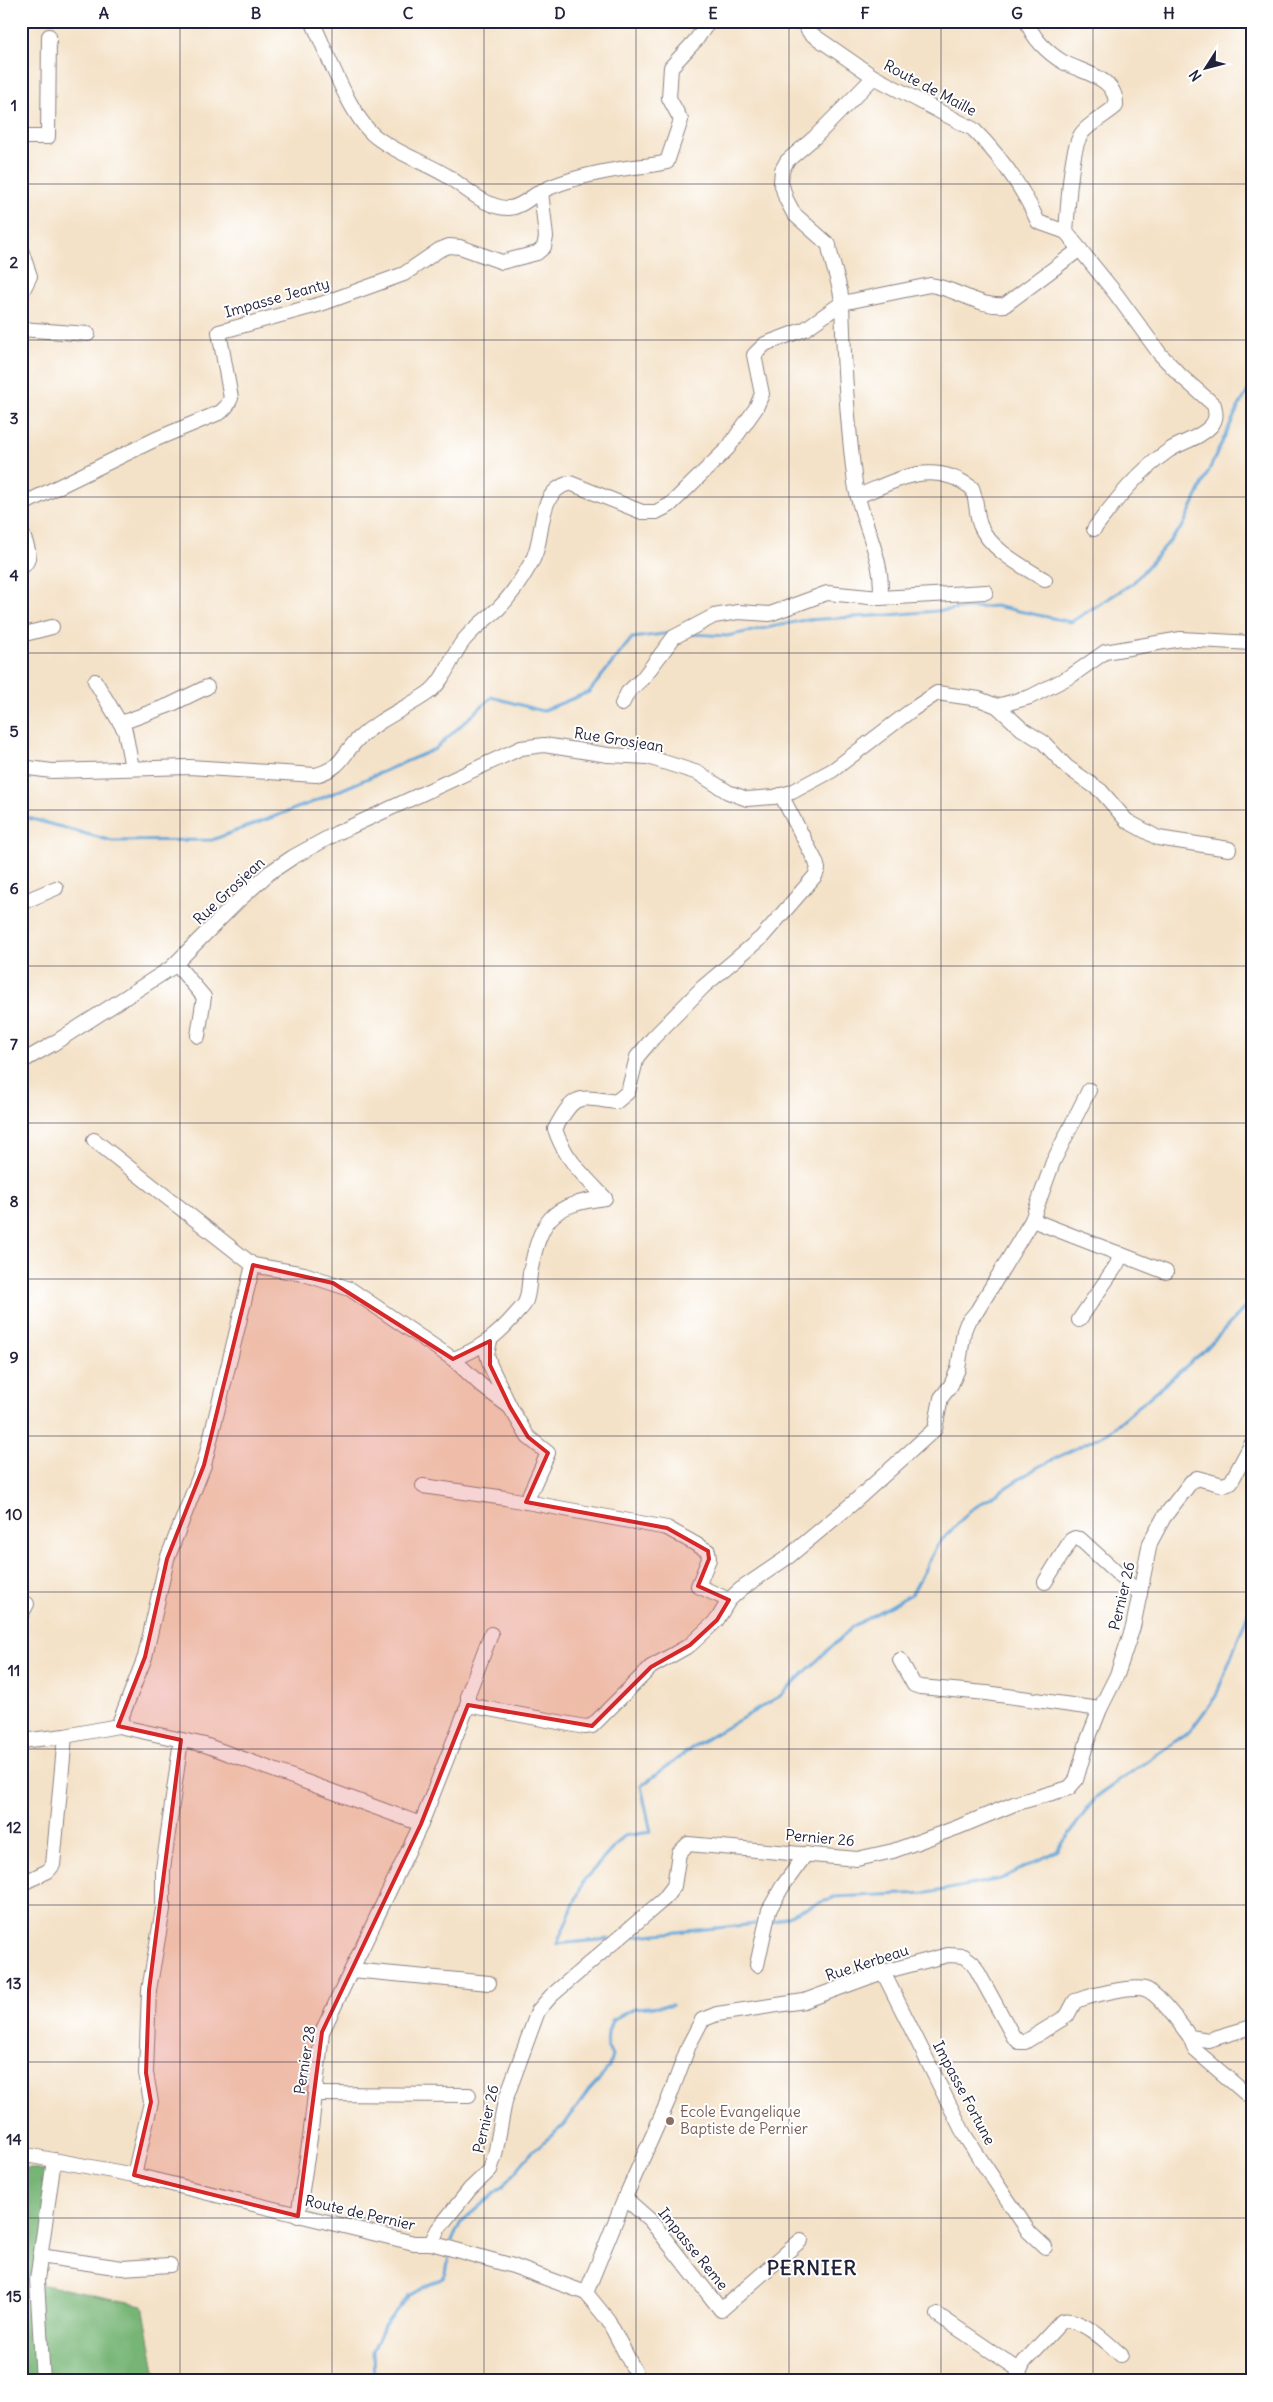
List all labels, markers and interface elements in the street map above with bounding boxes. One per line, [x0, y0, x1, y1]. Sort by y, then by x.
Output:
text: A [99, 3, 109, 23]
text: B [251, 3, 262, 23]
text: C [403, 3, 414, 23]
text: D [554, 3, 566, 23]
text: E [708, 3, 718, 23]
text: F [860, 3, 870, 23]
text: G [1011, 3, 1023, 23]
text: H [1163, 3, 1175, 23]
north arrow [1180, 42, 1230, 92]
street label: Route de Maille [881, 55, 980, 120]
text: N [1185, 66, 1206, 85]
text: 1 [11, 95, 17, 115]
text: 2 [10, 252, 19, 272]
street label: Impasse Jeanty [222, 273, 332, 322]
text: 3 [9, 408, 19, 428]
text: 4 [9, 565, 19, 585]
text: 5 [9, 721, 19, 741]
street label: Rue Grosjean [573, 723, 666, 756]
street label: Rue Grosjean [189, 853, 268, 928]
text: 6 [9, 878, 19, 898]
text: 7 [10, 1034, 18, 1054]
text: 8 [9, 1191, 19, 1211]
text: 9 [9, 1347, 19, 1367]
text: 10 [6, 1504, 22, 1524]
street label: Pernier 26 [1104, 1560, 1139, 1632]
text: 11 [8, 1660, 20, 1680]
text: 12 [6, 1817, 22, 1837]
street label: Pernier 26 [785, 1825, 855, 1850]
street label: Rue Kerbeau [823, 1940, 911, 1985]
text: 13 [6, 1973, 22, 1993]
street label: Pernier 28 [290, 2024, 319, 2096]
street label: Impasse Fortune [929, 2038, 1000, 2148]
street label: Pernier 26 [468, 2083, 503, 2155]
place label: Ecole Evangelique Baptiste de Pernier [680, 2102, 808, 2138]
marker: Ecole Evangelique Baptiste de Pernier [664, 2115, 676, 2127]
text: 14 [6, 2129, 22, 2149]
street label: Route de Pernier [303, 2191, 417, 2234]
street label: Impasse Reme [654, 2204, 732, 2294]
district label: PERNIER [767, 2255, 857, 2280]
text: 15 [6, 2286, 22, 2306]

